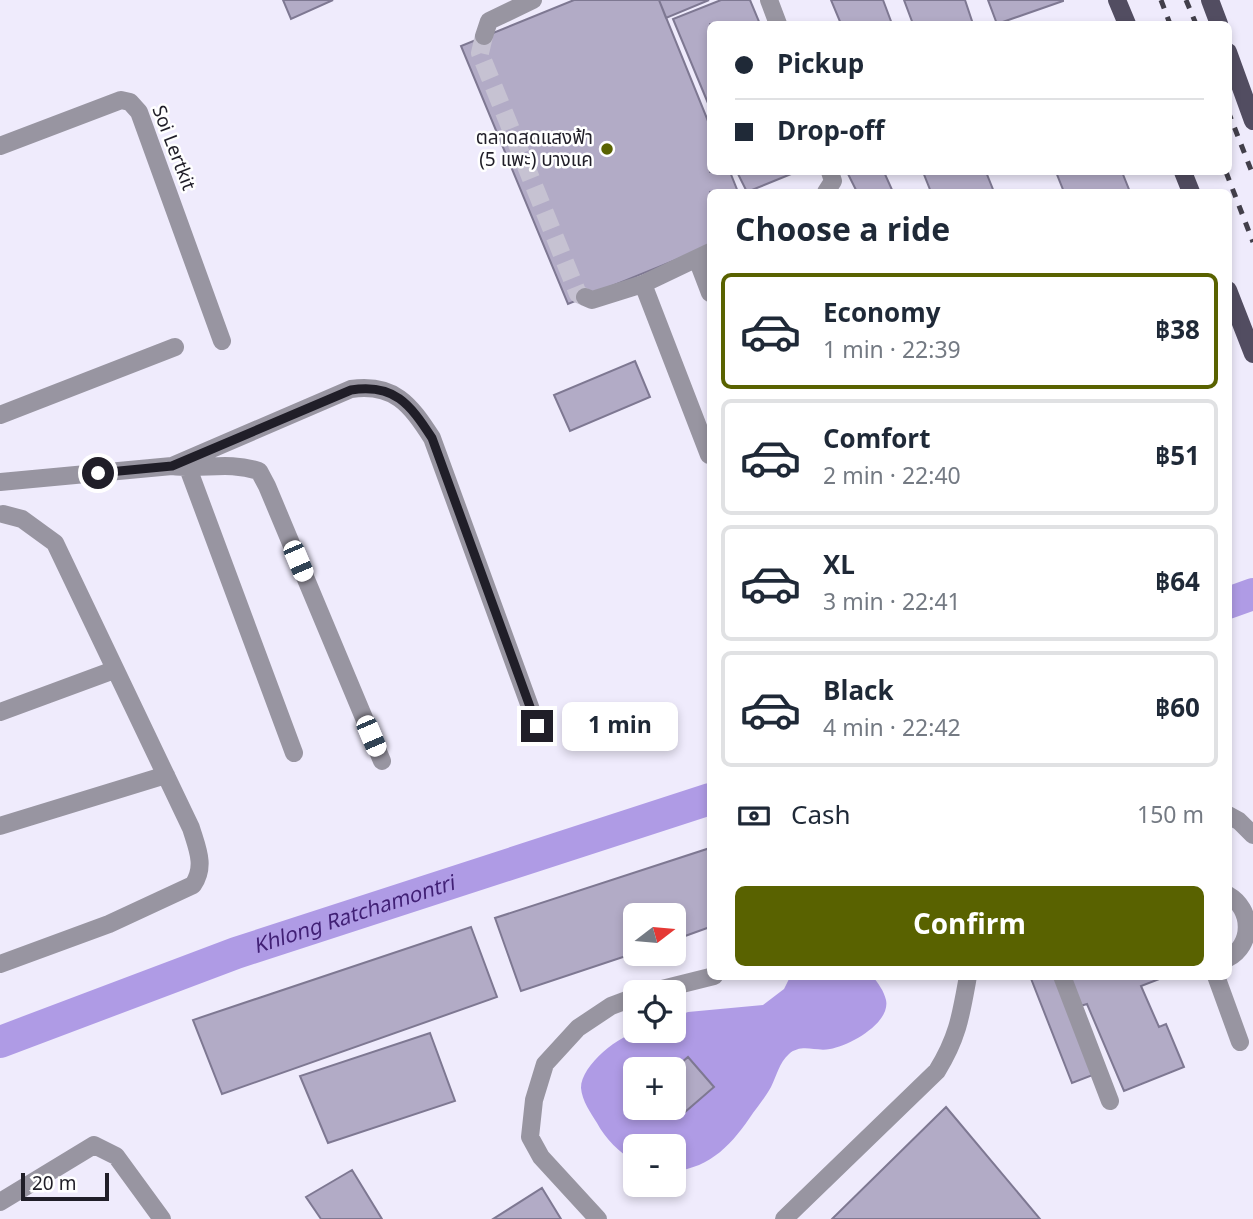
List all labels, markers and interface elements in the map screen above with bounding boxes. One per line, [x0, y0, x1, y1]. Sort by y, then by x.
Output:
text: Pickup [777, 45, 864, 85]
street label: Soi Lertkit [144, 101, 203, 195]
text: Drop-off [777, 112, 885, 152]
place label: ตลาดสดแสงฟ้า (5 แพะ) บางแค [476, 124, 593, 175]
marker: ตลาดสดแสงฟ้า (5 แพะ) บางแค [599, 141, 615, 157]
text: Choose a ride [735, 207, 950, 255]
text: Economy [823, 294, 941, 334]
icon: car [739, 300, 802, 363]
text: ฿38 [1155, 311, 1200, 351]
text: 1 min · 22:39 [823, 334, 961, 368]
text: Comfort [823, 420, 930, 460]
icon: car [739, 426, 802, 489]
text: ฿51 [1155, 437, 1200, 477]
route start [82, 457, 114, 489]
text: 2 min · 22:40 [823, 460, 961, 494]
car [281, 538, 316, 584]
text: XL [823, 546, 855, 586]
icon: car [739, 552, 802, 615]
text: ฿64 [1155, 563, 1200, 603]
text: 3 min · 22:41 [823, 586, 961, 620]
text: Black [823, 672, 894, 712]
icon: car [739, 678, 802, 741]
text: ฿60 [1155, 689, 1200, 729]
callout: 1 min [562, 702, 677, 750]
text: 1 min [588, 709, 652, 743]
route end [521, 710, 553, 742]
text: 4 min · 22:42 [823, 712, 961, 746]
car [354, 713, 389, 759]
text: Cash [791, 796, 851, 836]
icon: cash [735, 797, 773, 835]
text: 150 m [1137, 799, 1204, 833]
water label: Khlong Ratchamontri [249, 867, 461, 962]
button: Confirm [735, 886, 1204, 966]
north arrow [623, 903, 686, 966]
map controls [623, 903, 686, 1197]
button: locate [623, 980, 686, 1043]
button: + [623, 1057, 686, 1120]
button: − [623, 1134, 686, 1197]
scale bar [21, 1170, 108, 1202]
text: 20 m [32, 1170, 76, 1199]

